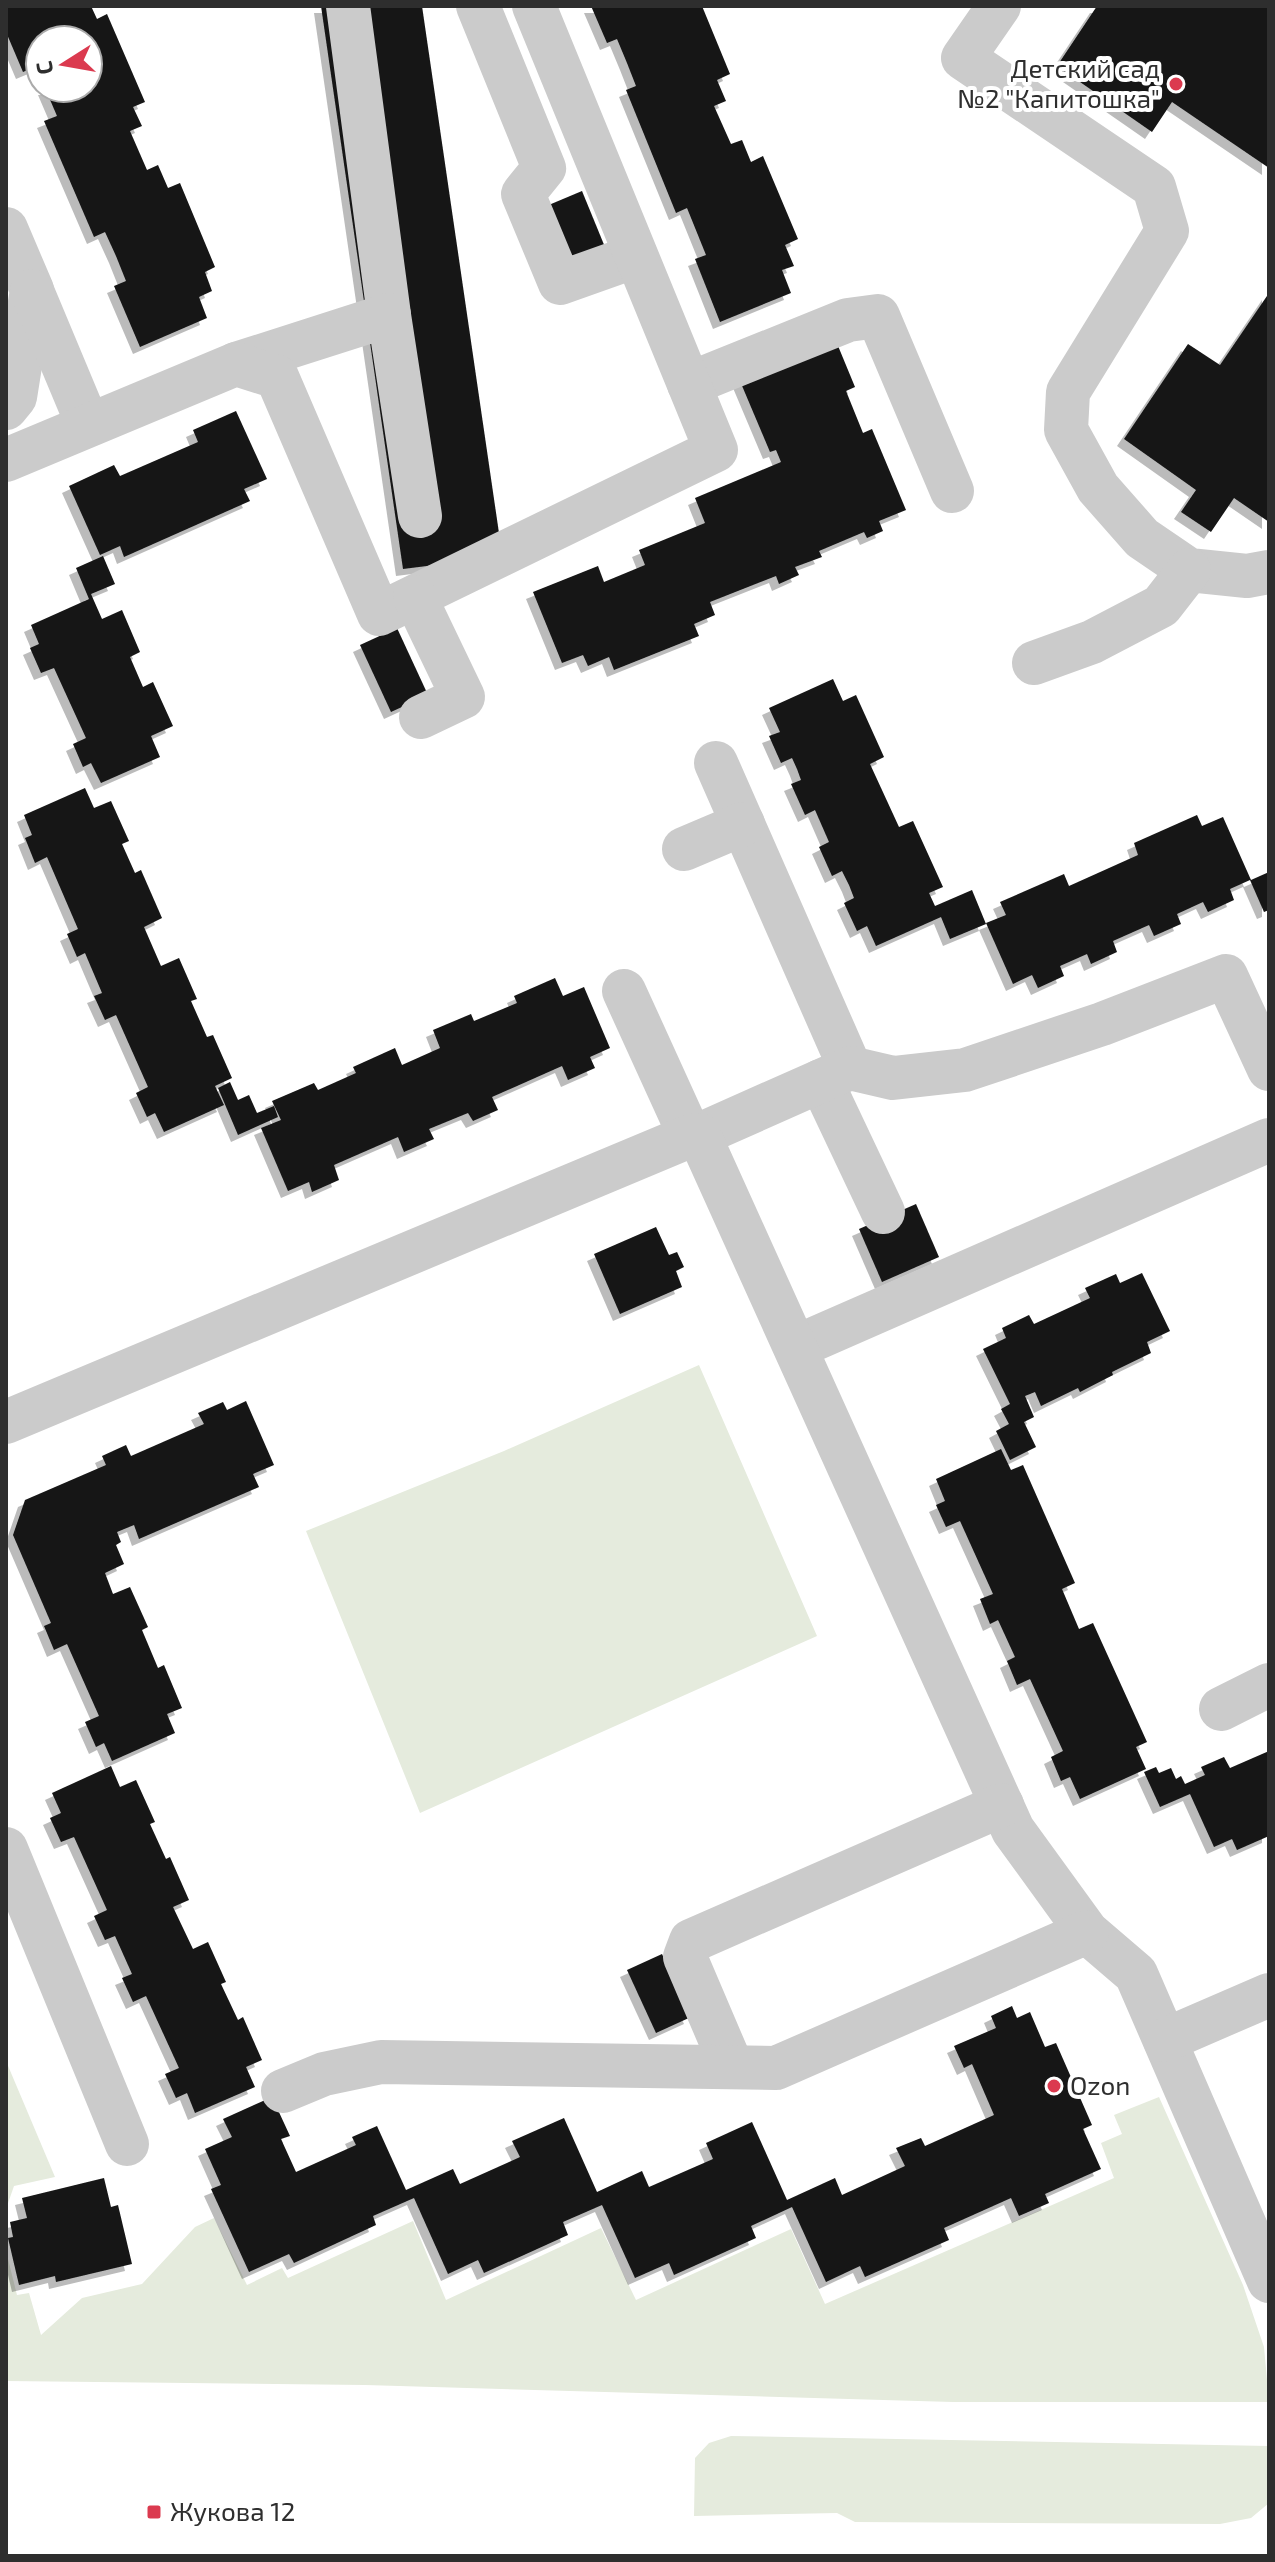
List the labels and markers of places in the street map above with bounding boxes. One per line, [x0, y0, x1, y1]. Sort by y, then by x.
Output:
place label: Детский сад №2 "Капитошка" [957, 52, 1160, 113]
marker: Детский сад №2 "Капитошка" [1167, 75, 1185, 93]
place label: Ozon [1070, 2069, 1130, 2100]
marker: Ozon [1045, 2077, 1063, 2095]
place label: Жукова 12 [170, 2495, 295, 2527]
marker: Жукова 12 [145, 2503, 163, 2521]

